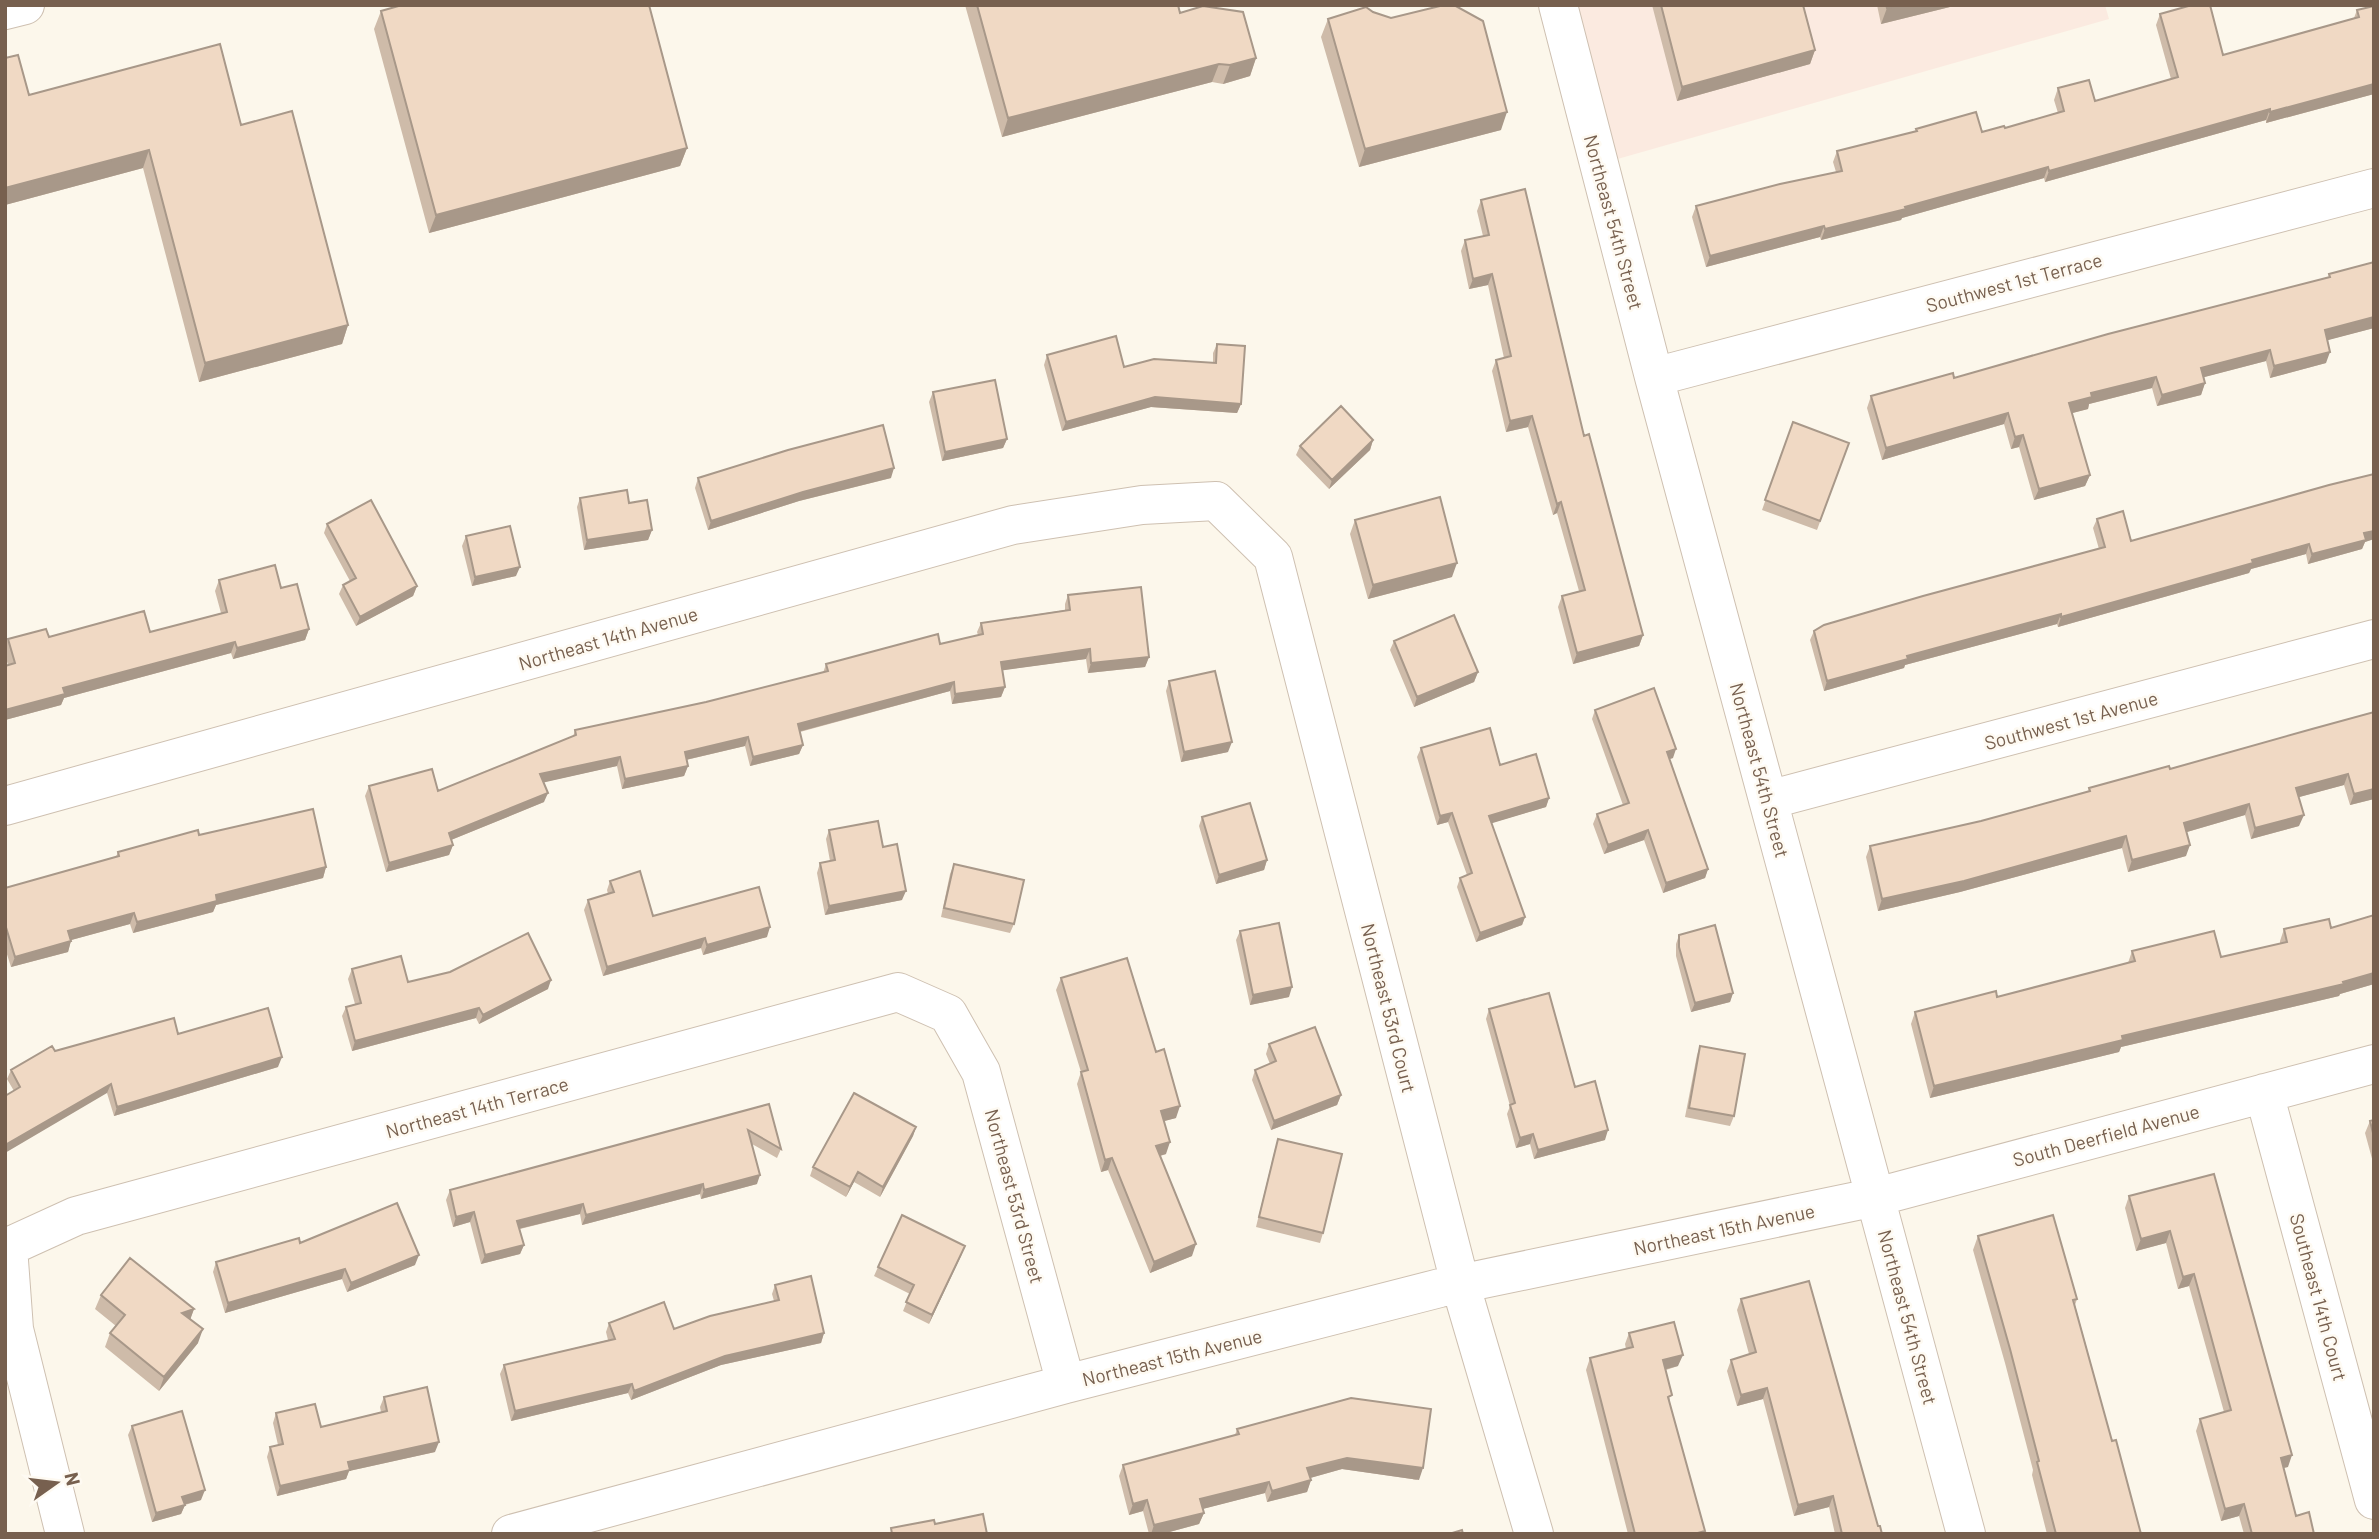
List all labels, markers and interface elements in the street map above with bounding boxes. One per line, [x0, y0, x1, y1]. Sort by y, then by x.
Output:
street label: Northeast 54th Street [1580, 132, 1648, 312]
street label: Southwest 1st Terrace [1923, 247, 2105, 317]
street label: Northeast 14th Avenue [516, 601, 700, 675]
street label: Northeast 54th Street [1726, 680, 1794, 860]
street label: Southwest 1st Avenue [1982, 686, 2160, 754]
street label: Northeast 53rd Court [1357, 921, 1421, 1095]
street label: Northeast 14th Terrace [383, 1072, 571, 1142]
street label: South Deerfield Avenue [2010, 1099, 2202, 1171]
street label: Northeast 53rd Street [981, 1106, 1049, 1286]
street label: Northeast 15th Avenue [1631, 1199, 1817, 1259]
street label: Southeast 14th Court [2286, 1211, 2352, 1383]
street label: Northeast 54th Street [1874, 1227, 1942, 1407]
street label: Northeast 15th Avenue [1080, 1323, 1264, 1391]
north arrow [21, 1448, 91, 1518]
text: N [60, 1470, 86, 1488]

